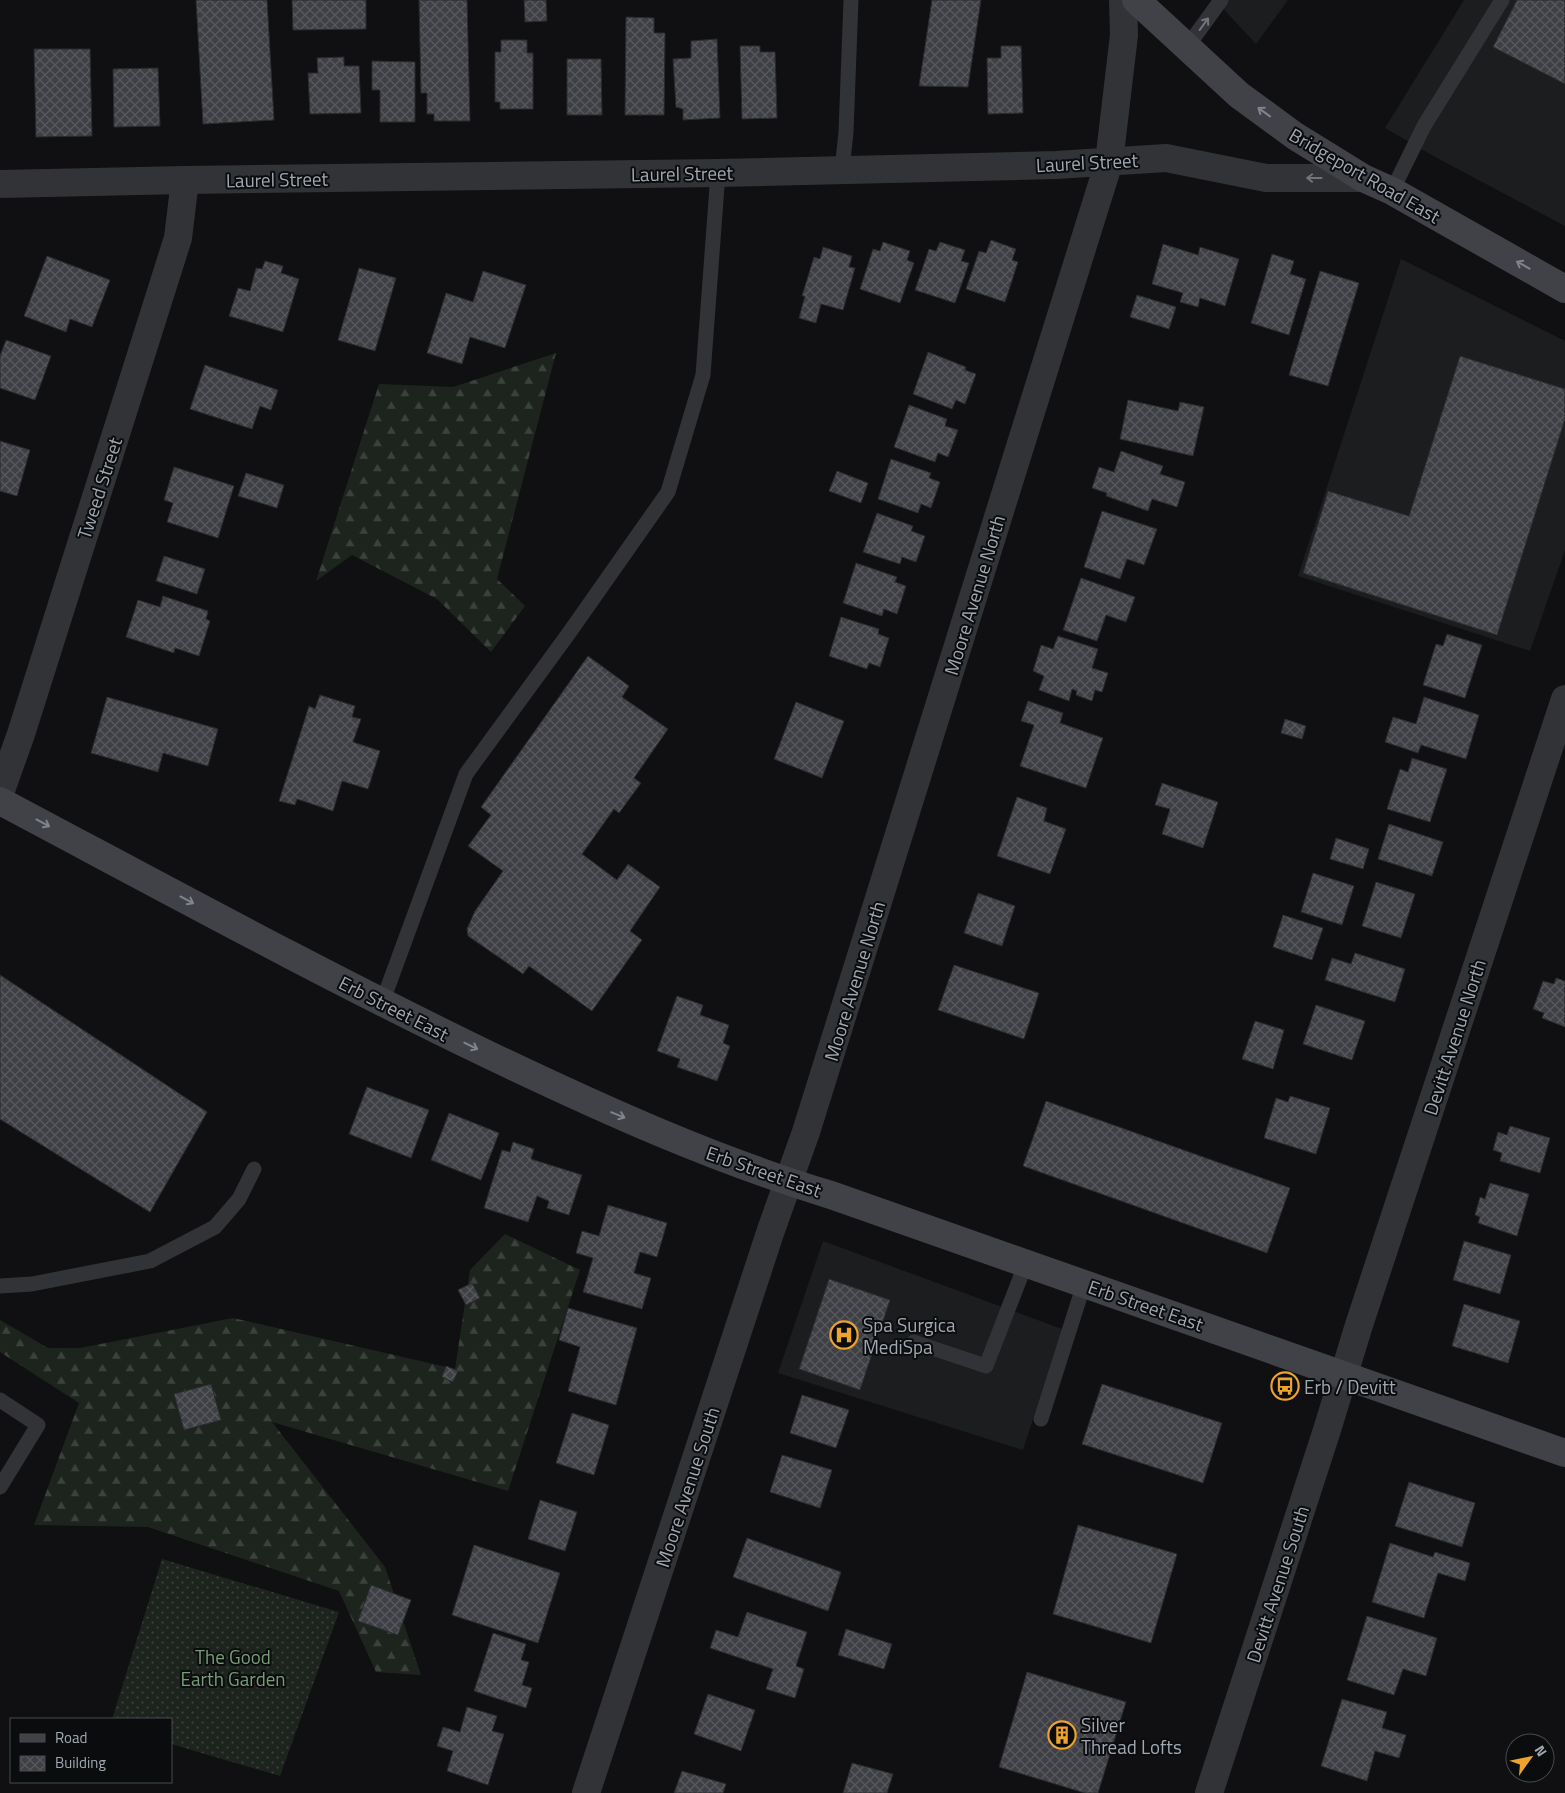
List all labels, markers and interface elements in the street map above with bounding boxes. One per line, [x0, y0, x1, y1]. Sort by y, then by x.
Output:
one-way arrow [1199, 18, 1210, 31]
one-way arrow [1258, 107, 1271, 118]
street label: Bridgeport Road East [1284, 120, 1446, 230]
street label: Laurel Street [1035, 145, 1139, 179]
street label: Laurel Street [631, 158, 734, 188]
street label: Laurel Street [226, 164, 329, 194]
one-way arrow [1306, 173, 1322, 183]
one-way arrow [1515, 260, 1530, 270]
street label: Tweed Street [69, 433, 129, 543]
street label: Moore Avenue North [936, 511, 1012, 679]
one-way arrow [35, 819, 50, 829]
one-way arrow [179, 895, 194, 905]
street label: Moore Avenue North [816, 897, 892, 1065]
street label: Devitt Avenue North [1415, 955, 1493, 1119]
street label: Erb Street East [334, 968, 454, 1048]
one-way arrow [463, 1042, 478, 1051]
one-way arrow [610, 1111, 625, 1120]
street label: Erb Street East [703, 1138, 826, 1204]
street label: Erb Street East [1085, 1272, 1208, 1338]
place label: Spa Surgica MediSpa [863, 1310, 956, 1361]
hospital icon: Spa Surgica MediSpa [829, 1320, 859, 1350]
bus stop icon: Erb / Devitt [1270, 1371, 1300, 1401]
place label: Erb / Devitt [1304, 1372, 1396, 1401]
street label: Moore Avenue South [647, 1403, 727, 1571]
street label: Devitt Avenue South [1238, 1502, 1316, 1666]
park label: The Good Earth Garden [180, 1642, 286, 1693]
place label: Silver Thread Lofts [1081, 1710, 1182, 1761]
legend [10, 1718, 172, 1783]
building icon: Silver Thread Lofts [1047, 1720, 1077, 1750]
text: Road [55, 1726, 87, 1749]
north arrow [1505, 1733, 1555, 1783]
text: N [1530, 1741, 1553, 1760]
text: Building [55, 1751, 106, 1774]

